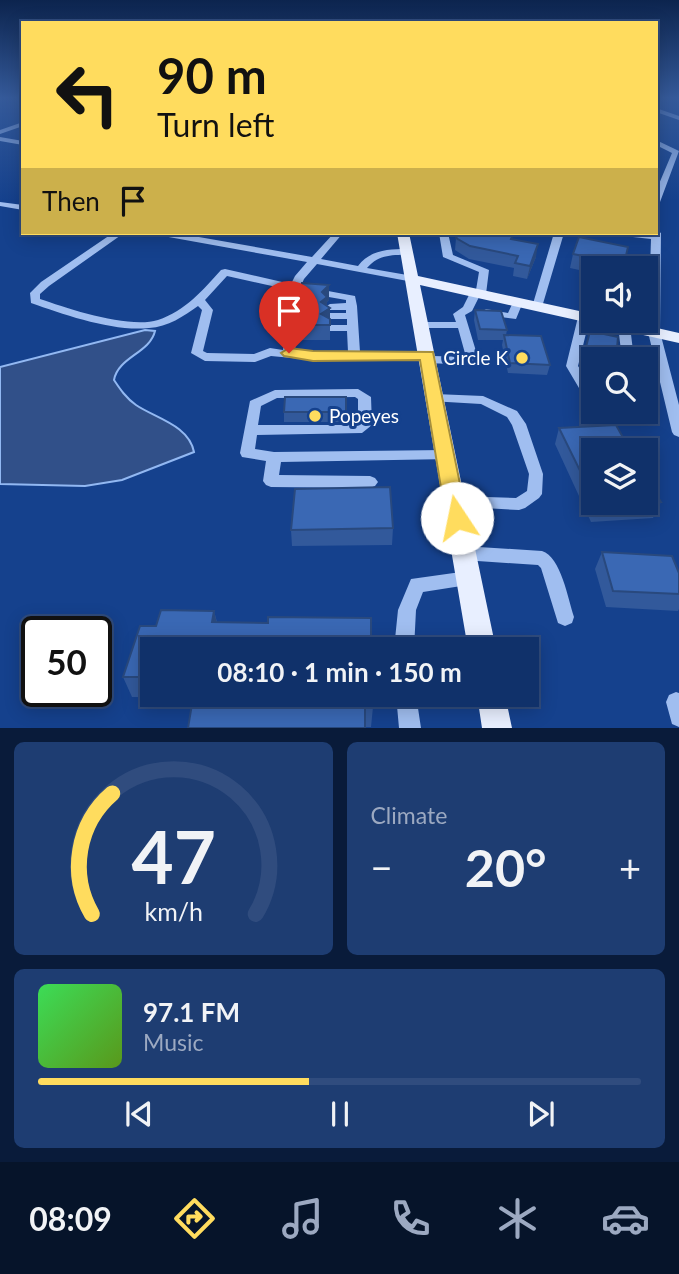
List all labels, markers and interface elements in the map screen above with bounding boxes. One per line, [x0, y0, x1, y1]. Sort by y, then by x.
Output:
text: 90 m [157, 46, 267, 104]
icon: left [42, 49, 133, 140]
text: Turn left [157, 105, 274, 144]
icon: arrive [114, 182, 152, 220]
text: Then [42, 185, 100, 217]
map controls [581, 256, 658, 515]
button: sound [581, 256, 658, 333]
pin [259, 281, 319, 353]
icon: arrive [270, 292, 308, 330]
place label: Circle K [443, 346, 508, 369]
button: search [581, 347, 658, 424]
marker: Circle K [514, 350, 530, 366]
place label: Popeyes [329, 404, 399, 427]
marker: Popeyes [307, 408, 323, 424]
button: layers [581, 438, 658, 515]
position arrow [420, 481, 494, 555]
speed limit sign: 50 [21, 616, 112, 707]
text: 08:10 · 1 min · 150 m [217, 656, 462, 688]
text: Climate [371, 801, 447, 829]
text: 47 [131, 813, 215, 901]
text: 20° [465, 836, 547, 898]
text: − [371, 844, 393, 890]
text: + [619, 844, 641, 890]
text: km/h [144, 896, 203, 926]
text: 97.1 FM [143, 996, 240, 1028]
text: Music [143, 1028, 203, 1056]
icon: previous [120, 1095, 158, 1133]
icon: pause [321, 1095, 359, 1133]
icon: next [522, 1095, 560, 1133]
icon: directions [170, 1194, 219, 1243]
icon: music [278, 1194, 327, 1243]
icon: phone [386, 1194, 435, 1243]
icon: climate [493, 1194, 542, 1243]
icon: car [601, 1194, 650, 1243]
text: 08:09 [29, 1199, 112, 1238]

